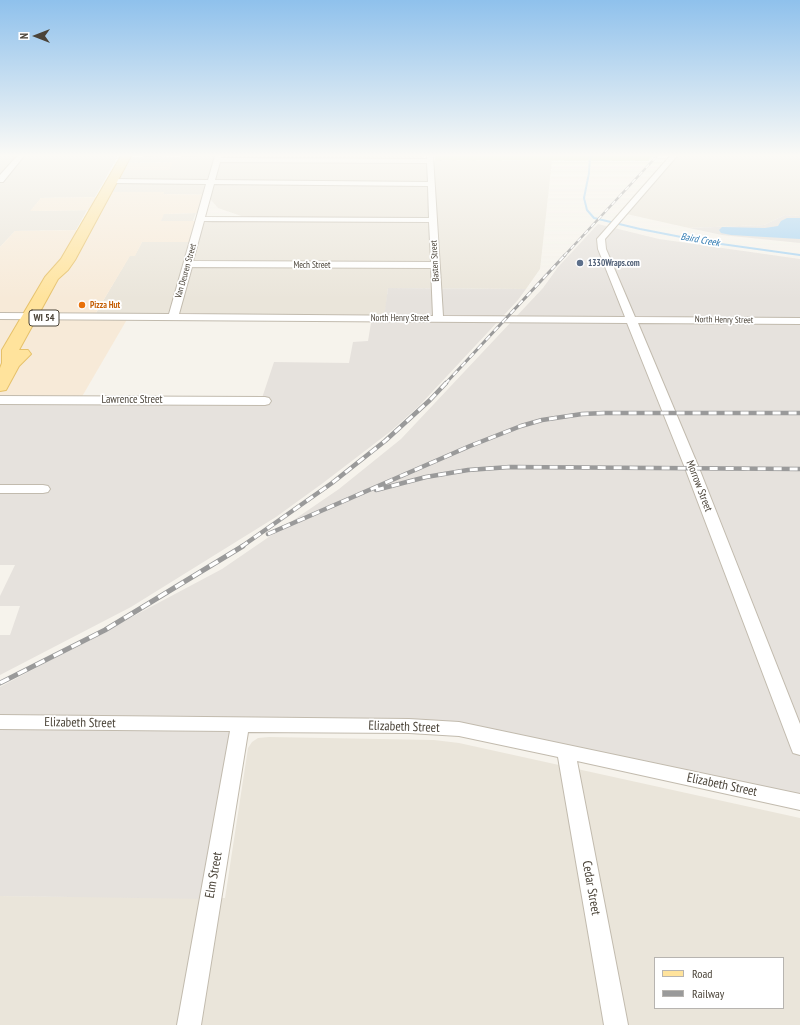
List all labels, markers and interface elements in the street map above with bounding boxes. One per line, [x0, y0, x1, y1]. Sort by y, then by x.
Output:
north arrow [16, 16, 56, 56]
text: N [17, 33, 31, 39]
water label: Baird Creek [680, 231, 720, 249]
street label: Basten Street [429, 240, 441, 282]
street label: Van Deuren Street [173, 242, 199, 300]
marker: 1330Wraps.com [575, 258, 585, 268]
place label: 1330Wraps.com [588, 258, 640, 268]
street label: Mech Street [293, 260, 331, 270]
marker: Pizza Hut [77, 300, 87, 310]
place label: Pizza Hut [90, 300, 120, 310]
road number: WI 54 [29, 310, 59, 326]
street label: North Henry Street [371, 313, 429, 323]
street label: North Henry Street [695, 314, 753, 326]
street label: Lawrence Street [101, 393, 163, 407]
street label: Morrow Street [683, 458, 715, 514]
street label: Elizabeth Street [44, 715, 116, 731]
street label: Elizabeth Street [368, 718, 440, 736]
street label: Elizabeth Street [686, 770, 758, 800]
street label: Elm Street [202, 851, 226, 899]
street label: Cedar Street [579, 860, 603, 916]
legend [654, 957, 784, 1009]
text: Road [692, 966, 712, 981]
text: Railway [692, 986, 724, 1001]

